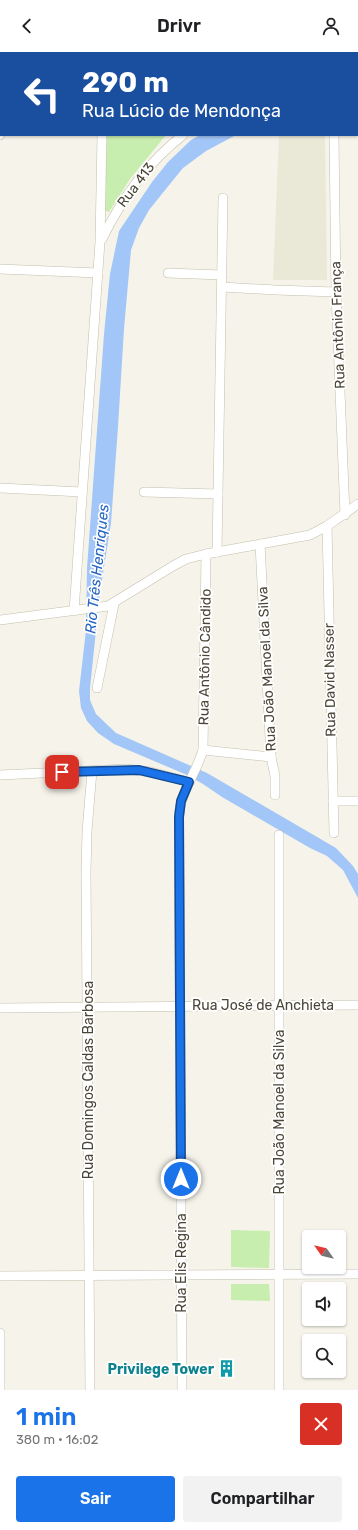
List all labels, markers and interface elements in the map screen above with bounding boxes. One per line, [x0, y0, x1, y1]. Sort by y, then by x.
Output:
icon: back [16, 15, 38, 37]
text: Drivr [157, 15, 201, 37]
icon: person [320, 15, 342, 37]
text: 290 m [82, 66, 169, 99]
icon: left [16, 68, 68, 120]
text: Rua Lúcio de Mendonça [82, 100, 281, 122]
street label: Rua 413 [114, 159, 158, 211]
street label: Rua Antônio França [327, 261, 349, 389]
water label: Rio Três Henriques [81, 503, 113, 635]
street label: Rua João Manoel da Silva [254, 586, 280, 752]
street label: Rua Antônio Cândido [195, 589, 215, 725]
street label: Rua David Nasser [320, 622, 339, 737]
pin [45, 755, 79, 789]
icon: arrive [51, 761, 73, 783]
street label: Rua Domingos Caldas Barbosa [80, 981, 97, 1179]
street label: Rua José de Anchieta [192, 997, 334, 1014]
street label: Rua João Manoel da Silva [271, 1029, 288, 1195]
position arrow [160, 1158, 202, 1200]
street label: Rua Elis Regina [173, 1213, 190, 1313]
north arrow [302, 1230, 346, 1274]
map controls [302, 1230, 346, 1378]
button: sound [302, 1282, 346, 1326]
button: search [302, 1334, 346, 1378]
building icon: Privilege Tower [217, 1359, 237, 1379]
place label: Privilege Tower [108, 1361, 215, 1378]
text: 1 min [16, 1403, 76, 1431]
button: close [300, 1403, 342, 1445]
text: 380 m · 16:02 [16, 1432, 98, 1447]
button: Sair [16, 1476, 175, 1522]
button: Compartilhar [183, 1476, 342, 1522]

